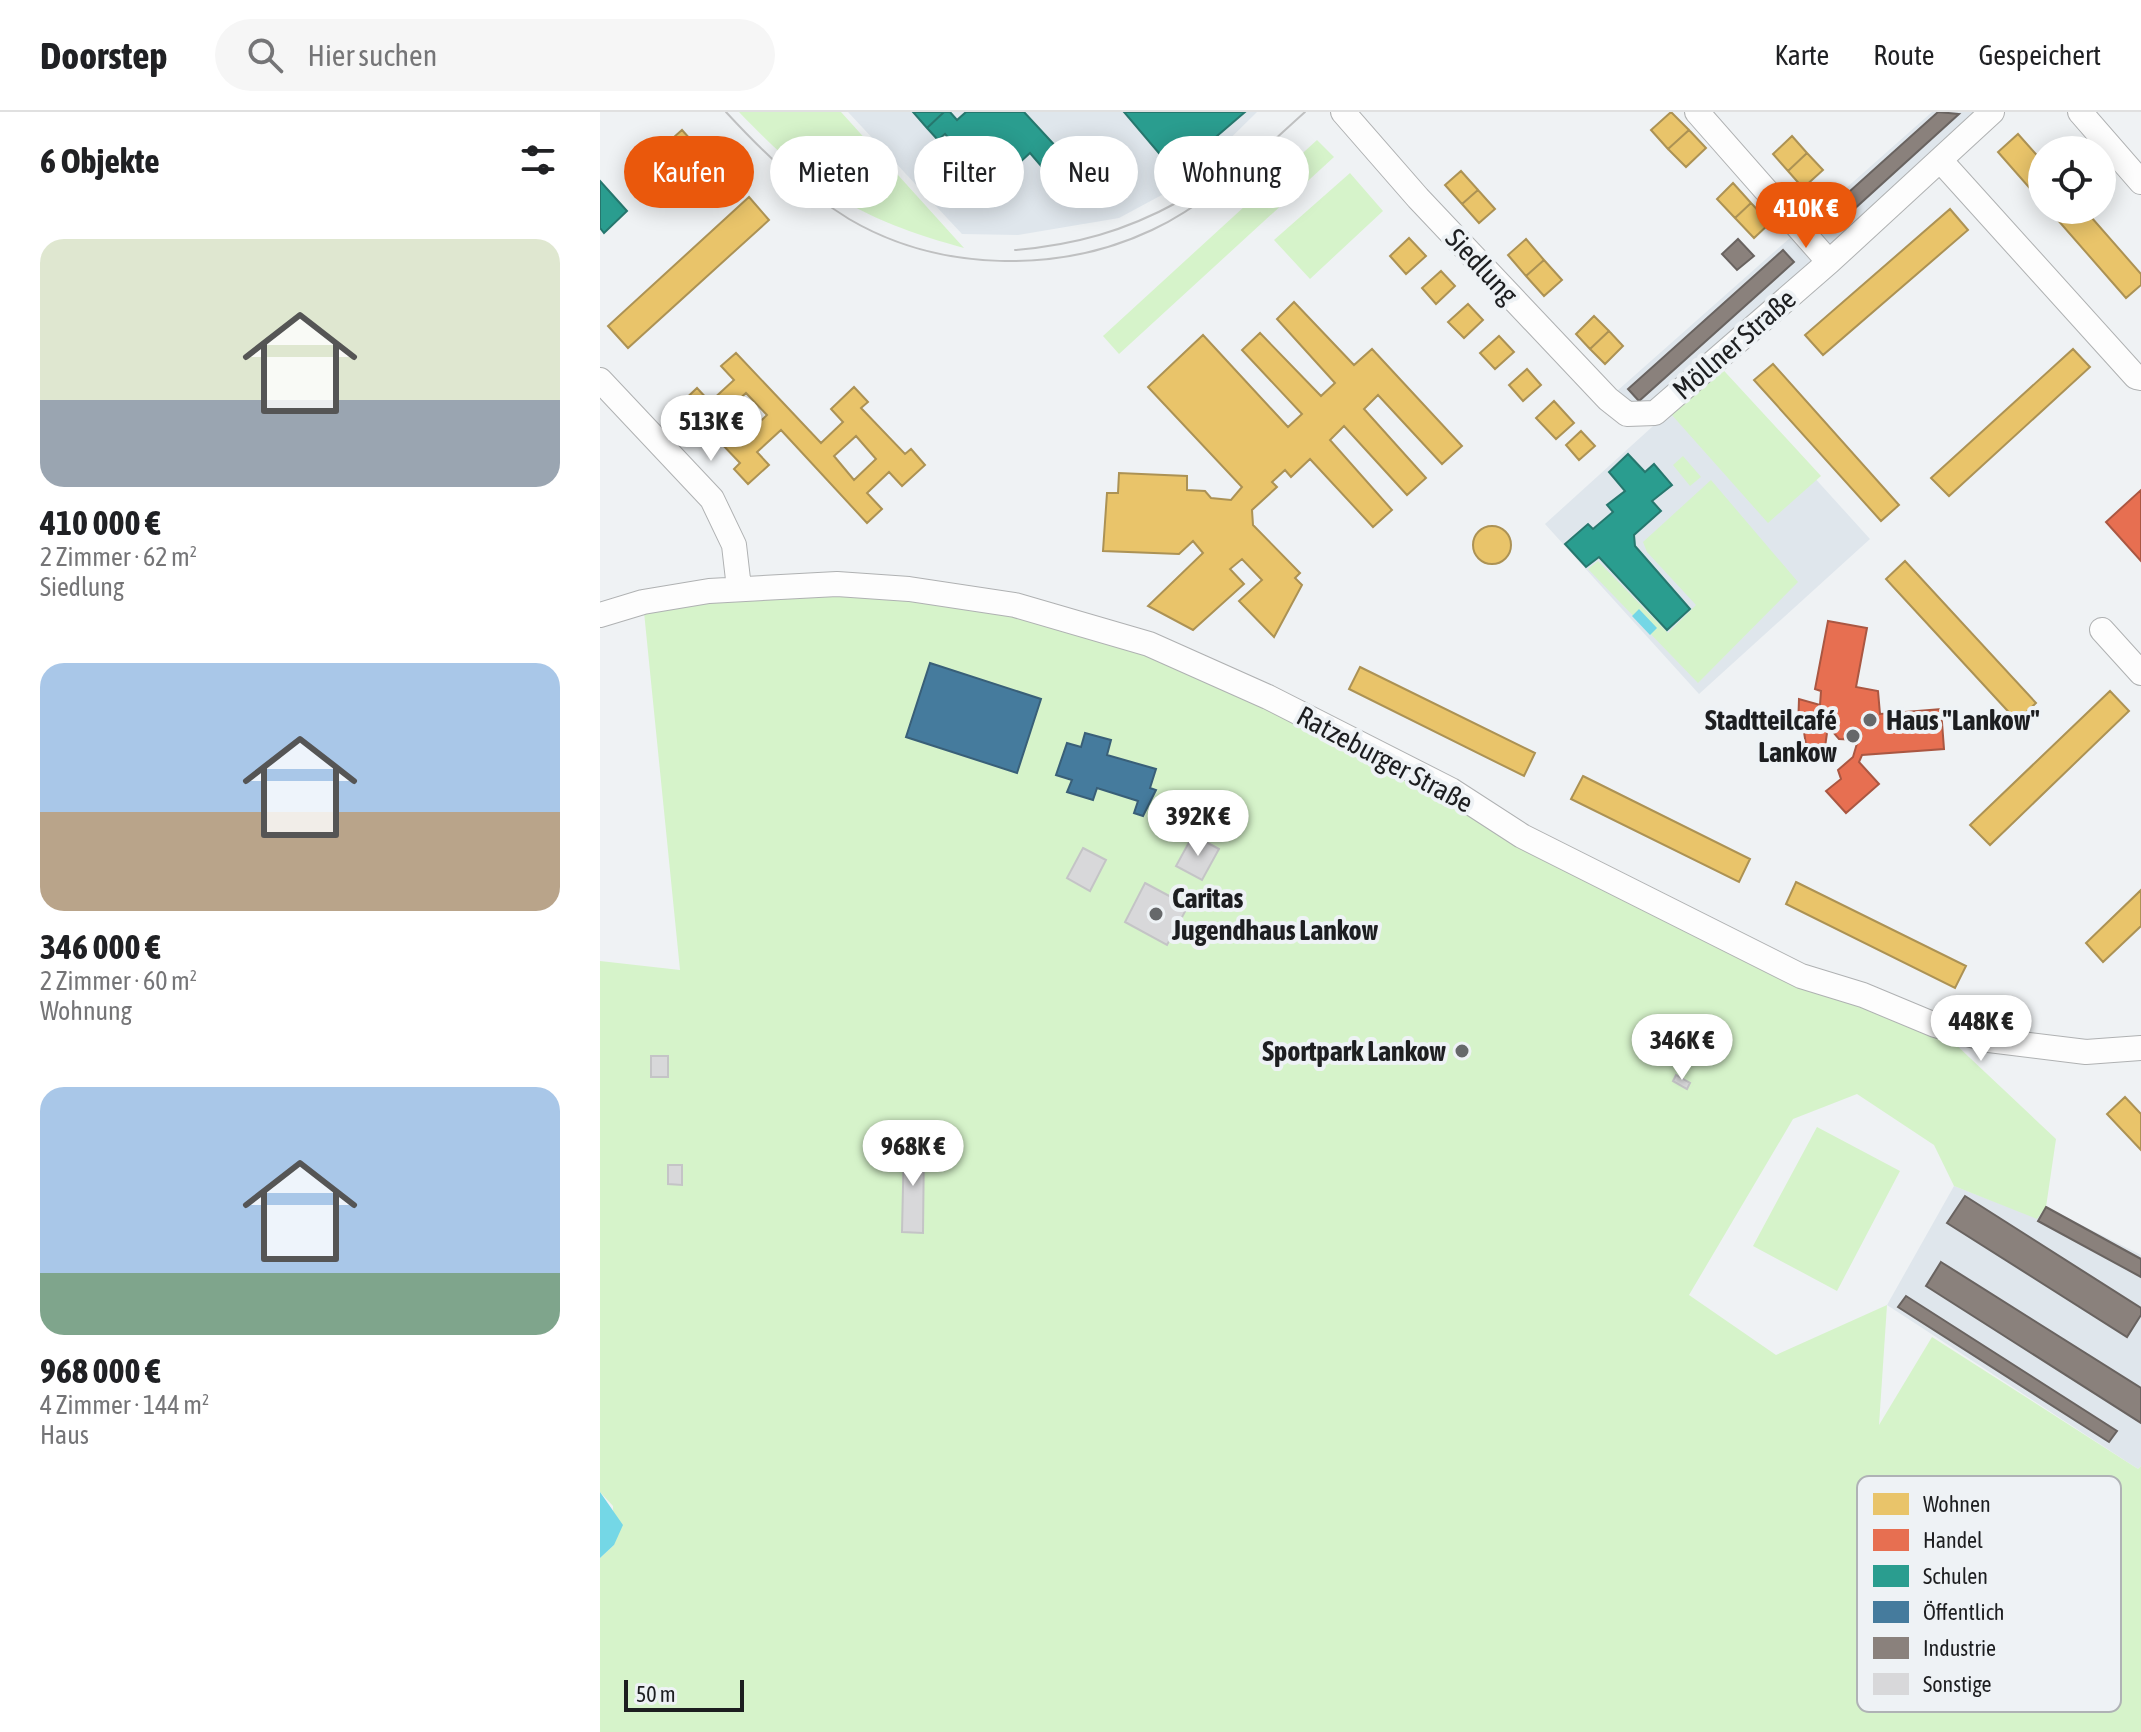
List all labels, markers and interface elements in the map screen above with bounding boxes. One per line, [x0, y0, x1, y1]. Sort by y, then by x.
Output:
search box [215, 19, 775, 91]
icon: search [243, 33, 287, 77]
text: Doorstep [40, 34, 167, 77]
text: Hier suchen [307, 38, 437, 72]
text: Karte [1775, 39, 1829, 71]
text: Route [1873, 39, 1934, 71]
text: Gespeichert [1978, 39, 2101, 71]
chip: Kaufen [624, 136, 754, 208]
chip: Mieten [770, 136, 898, 208]
chip: Filter [914, 136, 1024, 208]
chip: Neu [1040, 136, 1138, 208]
chip: Wohnung [1154, 136, 1309, 208]
map controls [2028, 136, 2116, 224]
button: locate [2028, 136, 2116, 224]
icon: filters [516, 138, 560, 182]
text: 6 Objekte [40, 141, 160, 180]
pin: 410K € [1741, 182, 1871, 250]
text: 410K € [1774, 193, 1838, 223]
street label: Siedlung [1439, 222, 1525, 310]
street label: Möllner Straße [1666, 282, 1802, 406]
icon: home [228, 291, 372, 435]
pin: 513K € [646, 395, 776, 463]
text: 513K € [679, 406, 743, 436]
text: 410 000 € [40, 503, 161, 542]
text: 2 Zimmer · 62 m² [40, 542, 197, 572]
text: Siedlung [40, 572, 124, 602]
street label: Ratzeburger Straße [1292, 699, 1478, 819]
place label: Stadtteilcafé Lankow [1705, 704, 1837, 768]
place label: Haus "Lankow" [1886, 704, 2040, 736]
marker: Haus "Lankow" [1861, 711, 1879, 729]
icon: home [228, 715, 372, 859]
marker: Stadtteilcafé Lankow [1844, 727, 1862, 745]
pin: 392K € [1133, 790, 1263, 858]
text: 392K € [1166, 801, 1230, 831]
place label: Caritas Jugendhaus Lankow [1171, 882, 1378, 946]
marker: Caritas Jugendhaus Lankow [1147, 905, 1165, 923]
text: 346 000 € [40, 927, 161, 966]
text: 2 Zimmer · 60 m² [40, 966, 197, 996]
pin: 448K € [1916, 995, 2046, 1063]
text: Wohnung [40, 996, 132, 1026]
text: 448K € [1949, 1006, 2013, 1036]
pin: 346K € [1617, 1014, 1747, 1082]
text: 346K € [1650, 1025, 1714, 1055]
place label: Sportpark Lankow [1262, 1035, 1446, 1067]
marker: Sportpark Lankow [1453, 1042, 1471, 1060]
pin: 968K € [848, 1120, 978, 1188]
text: 968K € [881, 1131, 945, 1161]
icon: home [228, 1139, 372, 1283]
text: 968 000 € [40, 1351, 161, 1390]
text: 4 Zimmer · 144 m² [40, 1390, 209, 1420]
text: Haus [40, 1420, 89, 1450]
legend [1857, 1476, 2121, 1712]
text: Wohnen [1923, 1491, 1991, 1517]
text: Handel [1923, 1527, 1983, 1553]
text: Schulen [1923, 1563, 1988, 1589]
text: Öffentlich [1923, 1599, 2004, 1625]
text: Industrie [1923, 1635, 1996, 1661]
text: Sonstige [1923, 1671, 1991, 1697]
scale bar [624, 1676, 744, 1712]
text: 50 m [636, 1681, 676, 1707]

